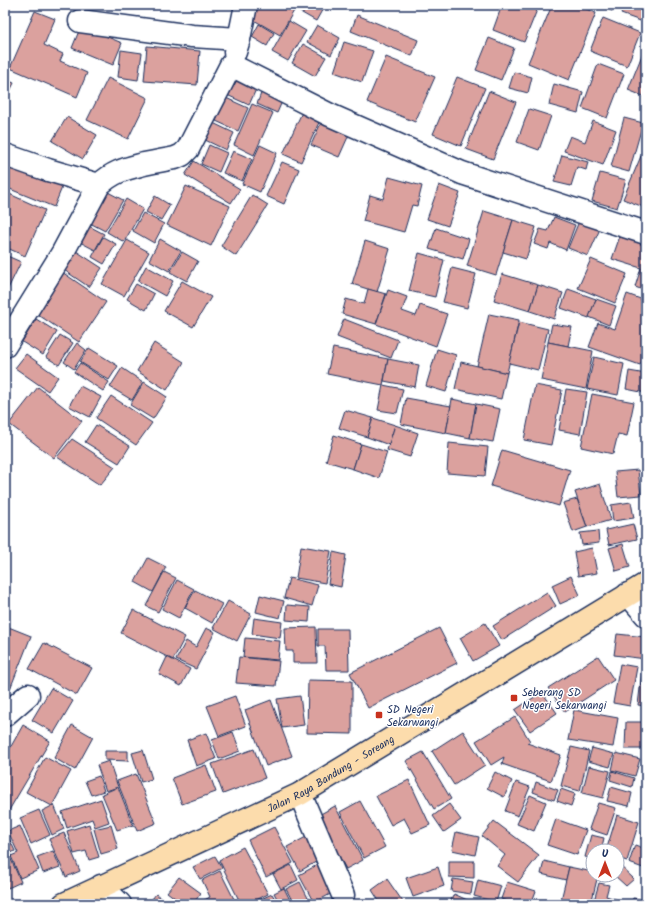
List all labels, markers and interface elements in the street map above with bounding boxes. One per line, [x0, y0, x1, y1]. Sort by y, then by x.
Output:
place label: Seberang SD Negeri Sekarwangi [522, 684, 607, 715]
marker: Seberang SD Negeri Sekarwangi [509, 693, 519, 703]
place label: SD Negeri Sekarwangi [387, 701, 438, 732]
marker: SD Negeri Sekarwangi [374, 710, 384, 720]
street label: Jalan Raya Bandung - Soreang [264, 731, 398, 818]
north arrow [585, 843, 625, 883]
text: U [602, 845, 609, 863]

